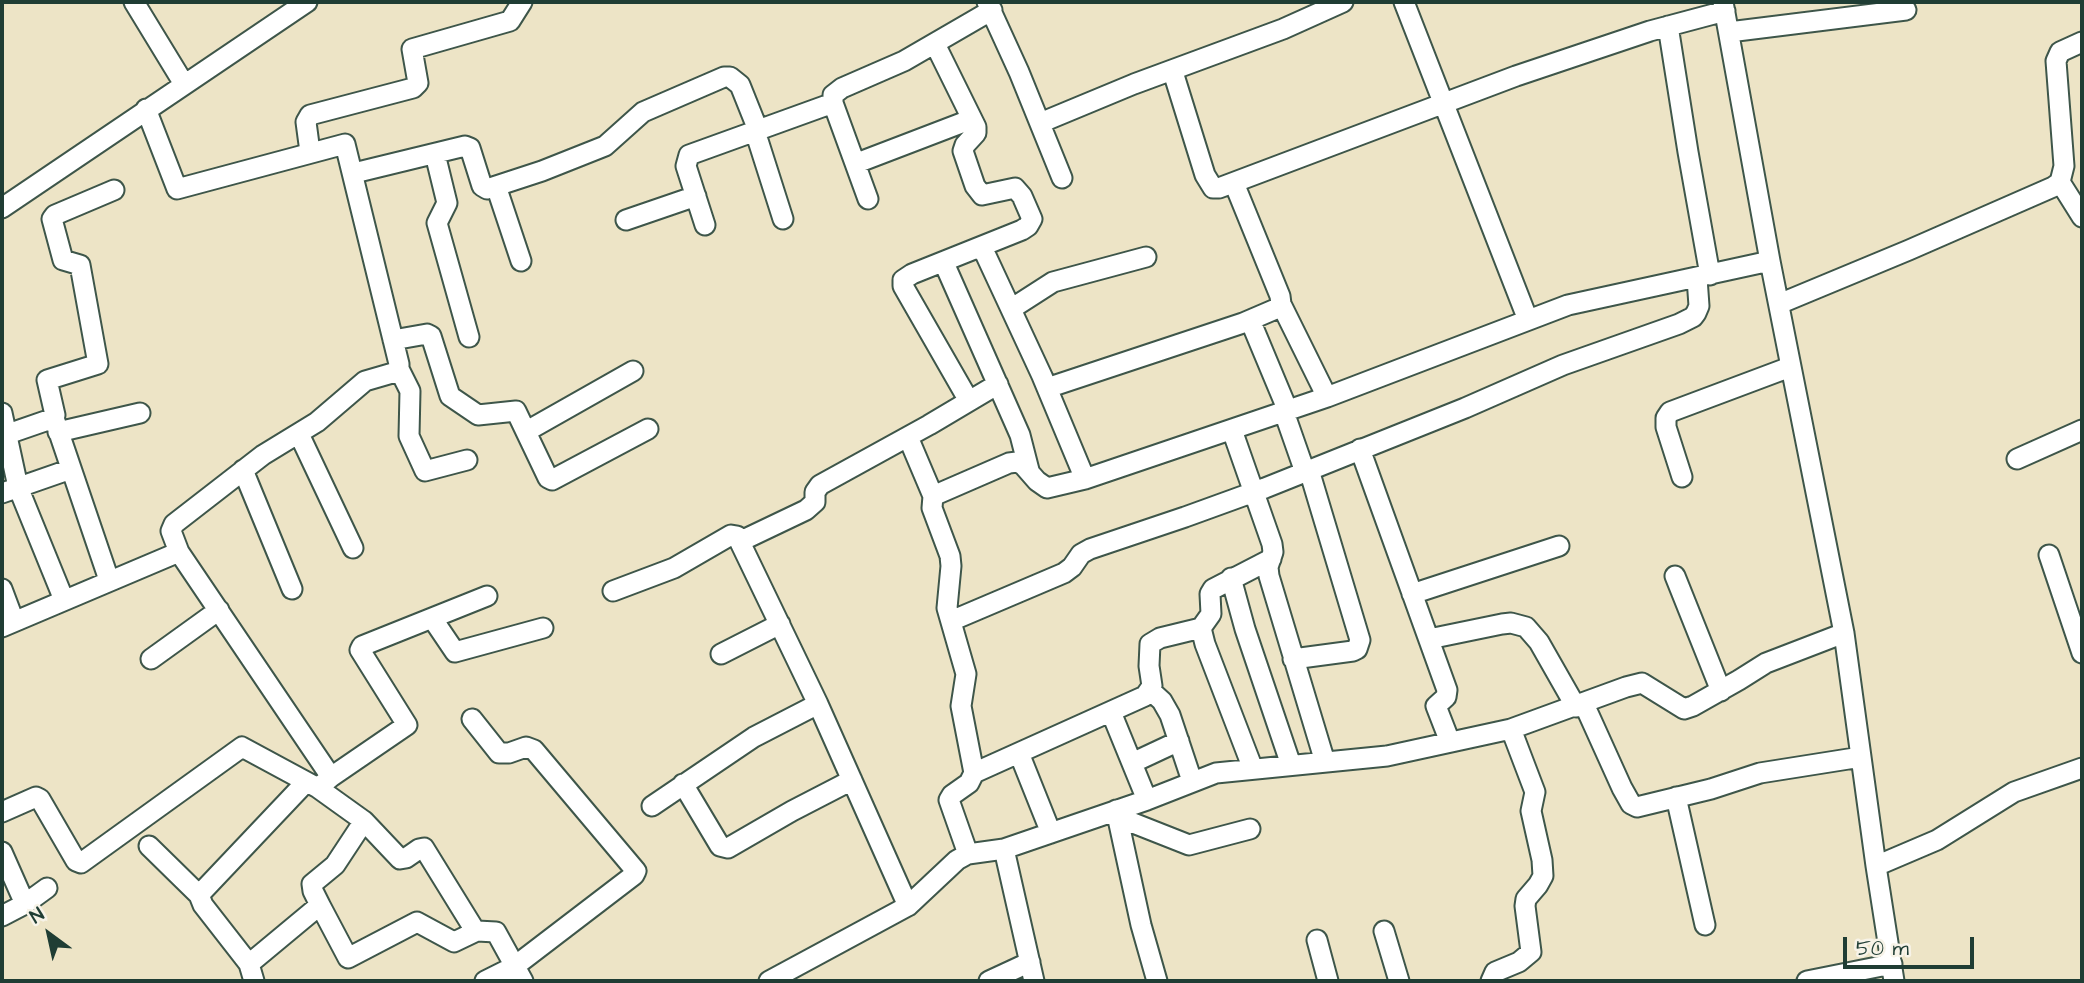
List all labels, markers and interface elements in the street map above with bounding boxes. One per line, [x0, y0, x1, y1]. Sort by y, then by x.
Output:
north arrow [14, 899, 84, 969]
text: N [25, 901, 50, 931]
scale bar [1846, 923, 1977, 967]
text: 50 m [1856, 934, 1909, 963]

